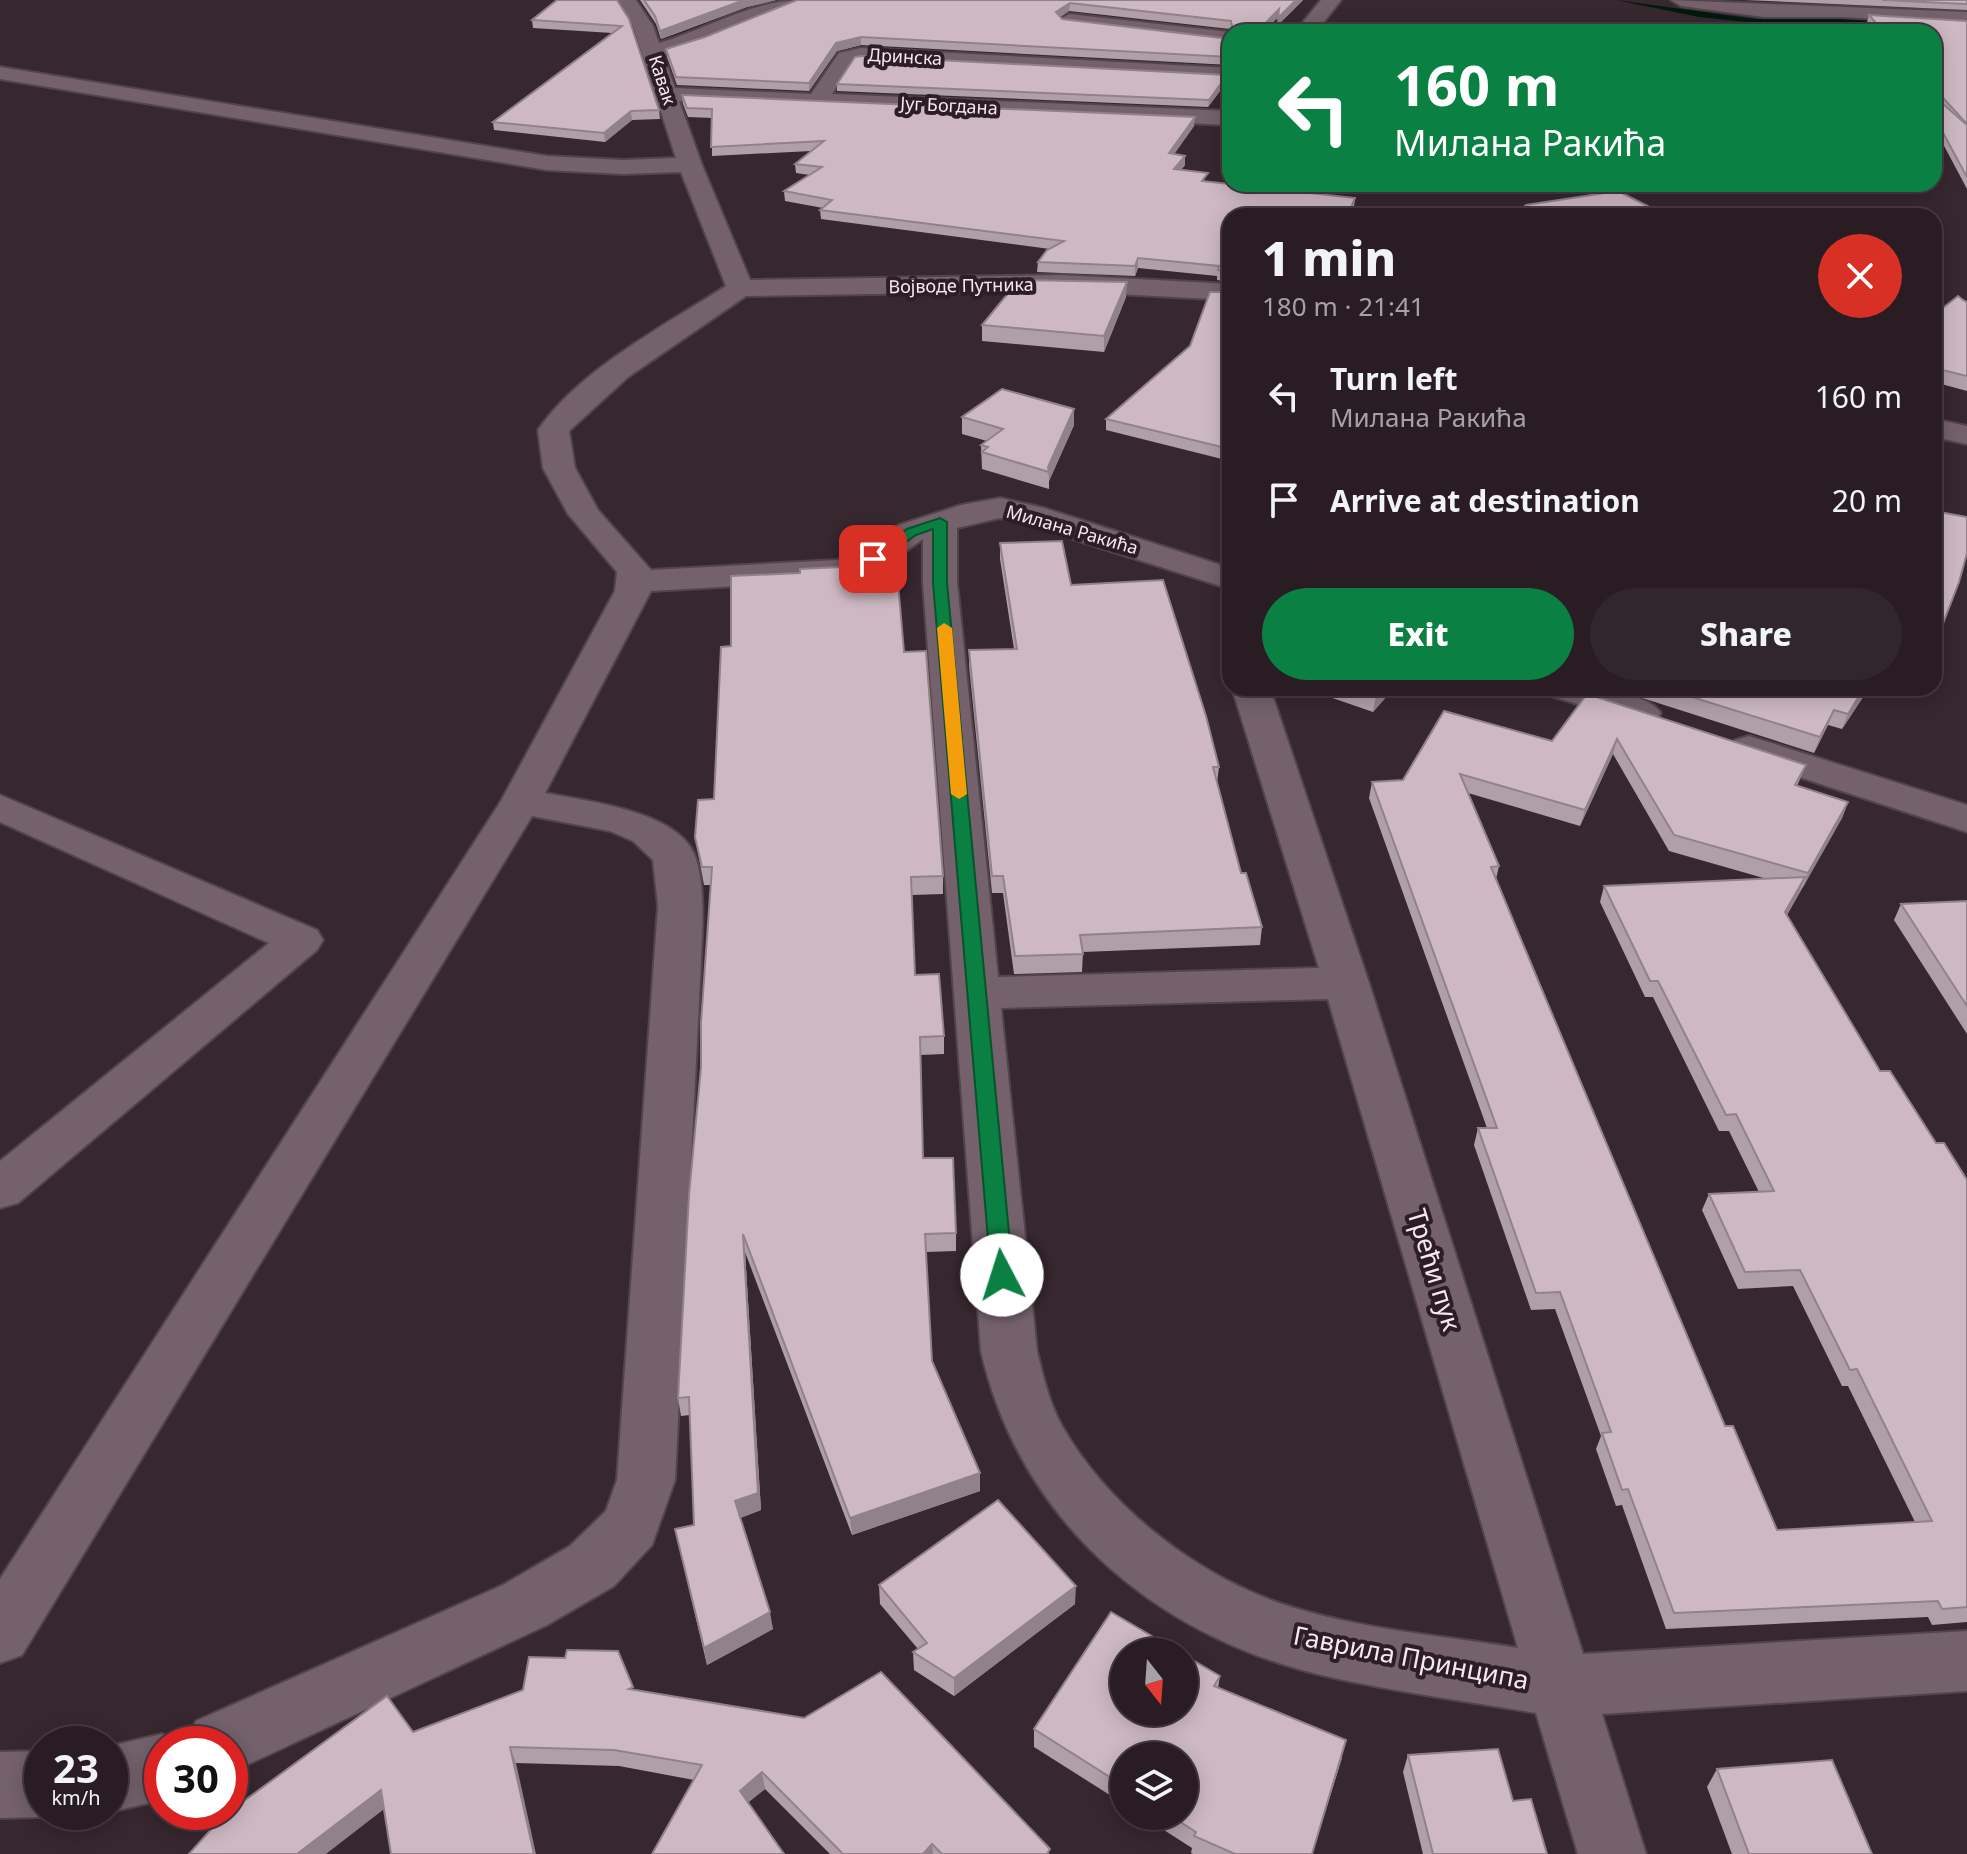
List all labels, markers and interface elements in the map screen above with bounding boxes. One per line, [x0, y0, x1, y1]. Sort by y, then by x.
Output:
street label: Дринска [867, 42, 943, 70]
text: 160 m [1394, 46, 1559, 122]
street label: Кавак [644, 52, 682, 108]
icon: left [1262, 56, 1366, 160]
street label: Југ Богдана [898, 90, 998, 120]
text: Милана Ракића [1394, 118, 1666, 167]
text: 1 min [1262, 225, 1396, 290]
button: close [1818, 234, 1902, 318]
street label: Војводе Путника [888, 272, 1034, 298]
text: 180 m · 21:41 [1262, 288, 1425, 324]
text: Turn left [1330, 358, 1458, 399]
icon: left [1262, 374, 1306, 418]
text: 160 m [1815, 376, 1902, 417]
text: Милана Ракића [1330, 399, 1527, 435]
icon: arrive [1262, 478, 1306, 522]
text: Arrive at destination [1330, 480, 1640, 521]
text: 20 m [1832, 480, 1902, 521]
street label: Милана Ракића [1004, 499, 1141, 559]
pin [839, 525, 907, 593]
icon: arrive [851, 537, 895, 581]
button: Exit [1262, 588, 1574, 680]
button: Share [1590, 588, 1902, 680]
street label: Трећи пук [1399, 1204, 1471, 1335]
position arrow [960, 1233, 1044, 1317]
street label: Гаврила Принципа [1290, 1617, 1532, 1697]
north arrow [1110, 1638, 1198, 1726]
map controls [1110, 1638, 1198, 1830]
speed limit sign: 30 [144, 1726, 248, 1830]
text: 23 [53, 1740, 99, 1795]
button: layers [1110, 1742, 1198, 1830]
text: km/h [51, 1784, 101, 1811]

